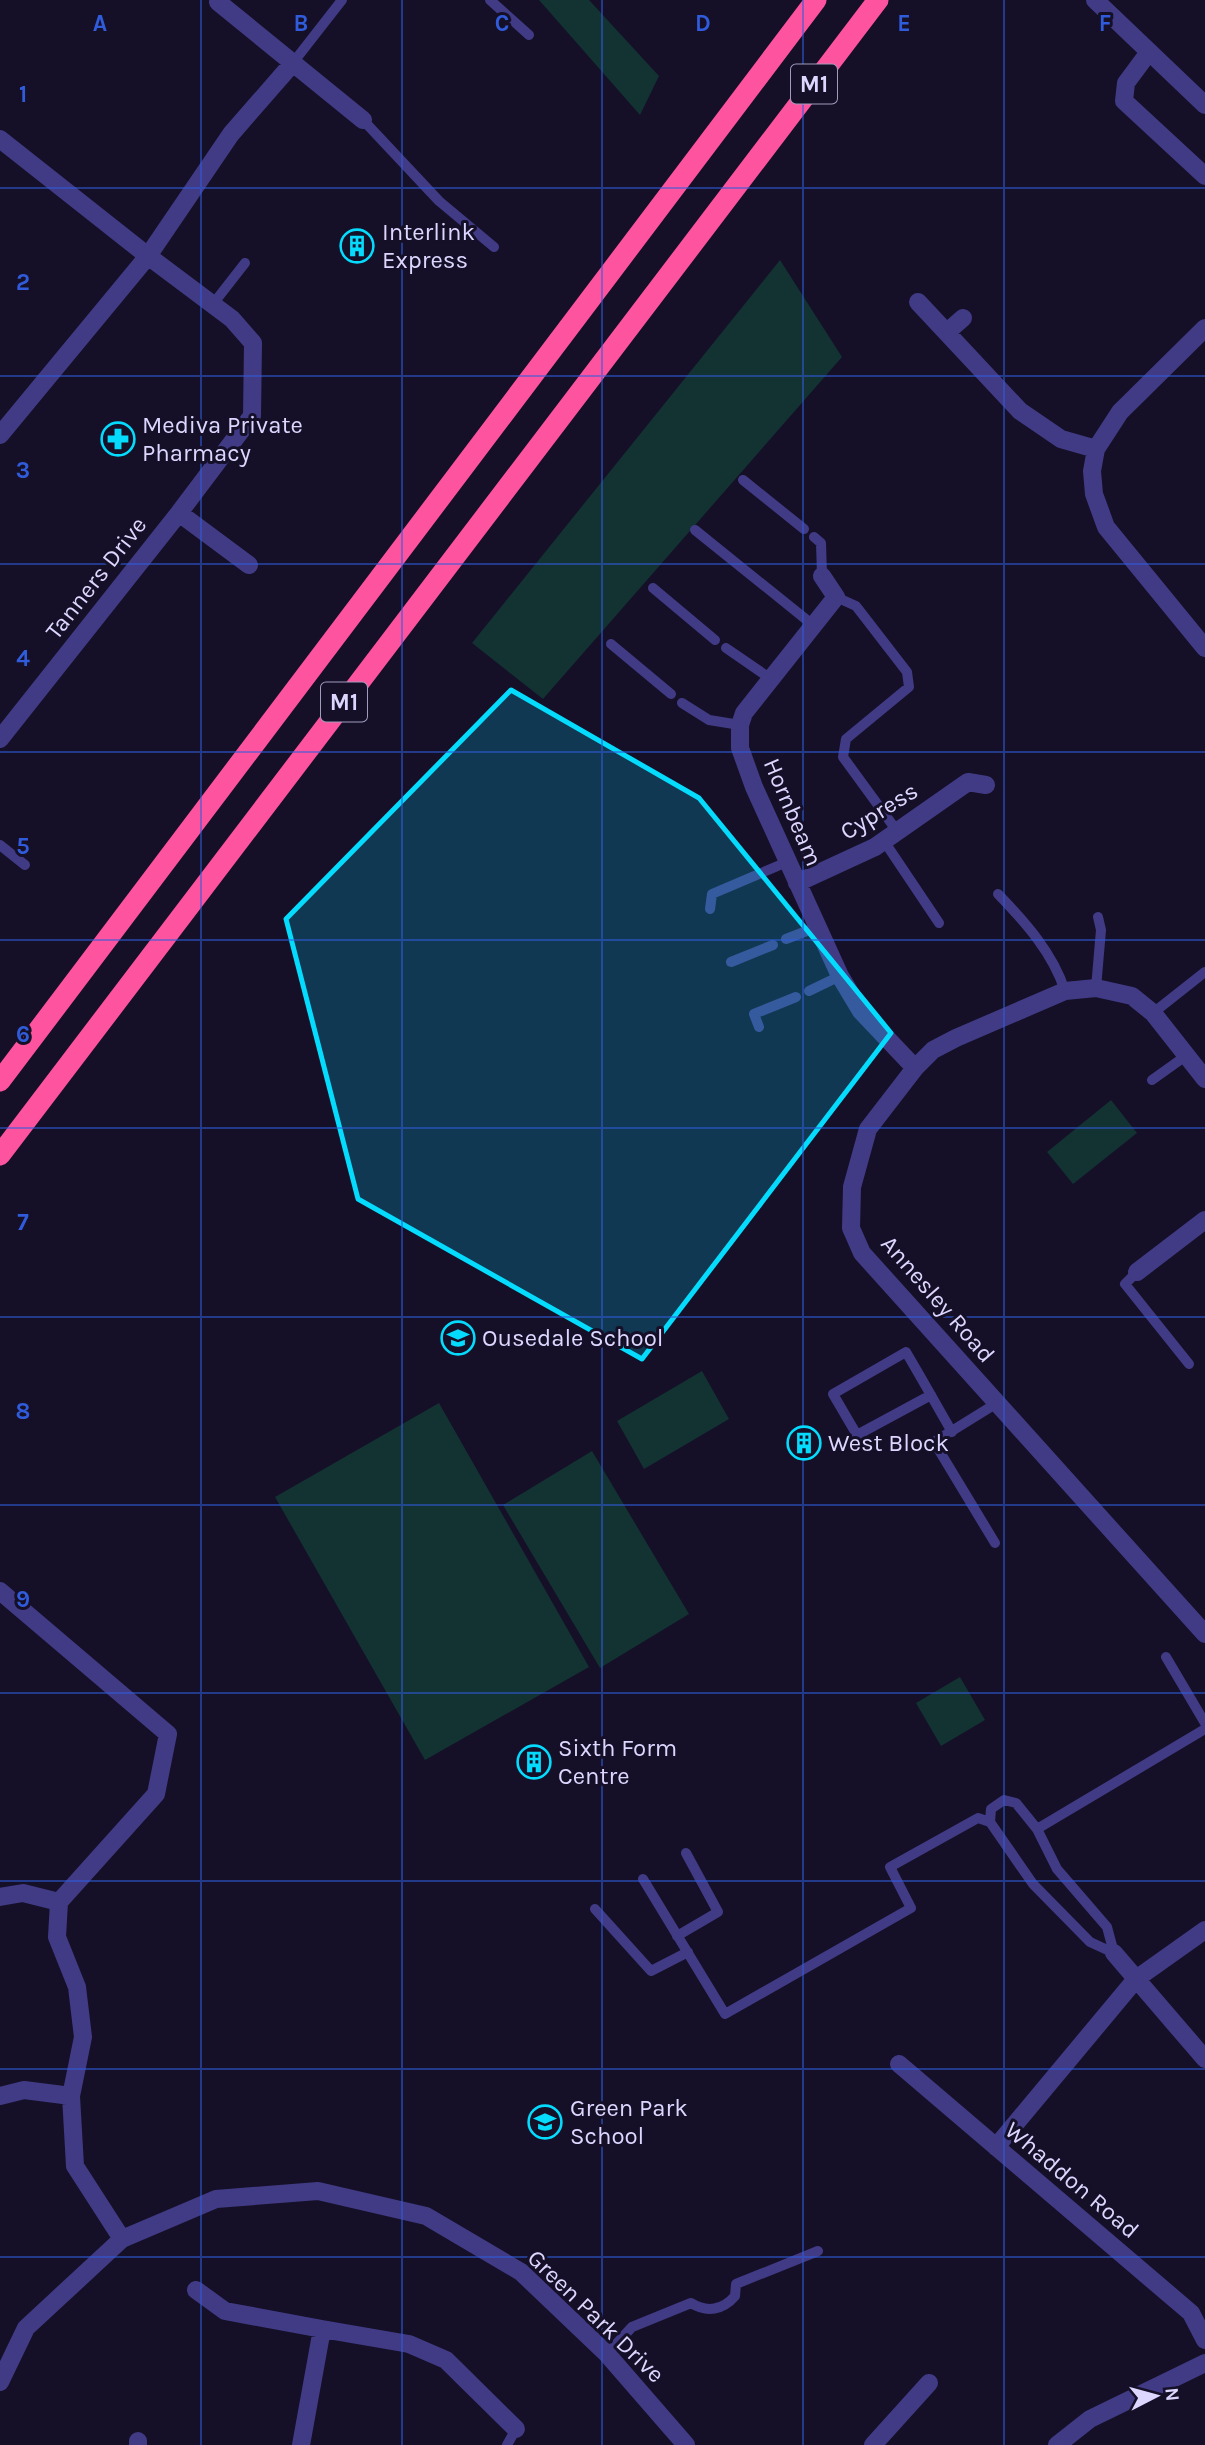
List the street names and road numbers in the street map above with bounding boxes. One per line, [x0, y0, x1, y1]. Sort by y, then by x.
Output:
road number: M1 [791, 64, 837, 104]
street label: Tanners Drive [40, 511, 152, 645]
road number: M1 [321, 682, 367, 722]
street label: Hornbeam [758, 754, 828, 870]
street label: Cypress [835, 776, 923, 846]
street label: Annesley Road [875, 1230, 1001, 1368]
street label: Whaddon Road [999, 2116, 1145, 2244]
street label: Green Park Drive [522, 2244, 670, 2388]

